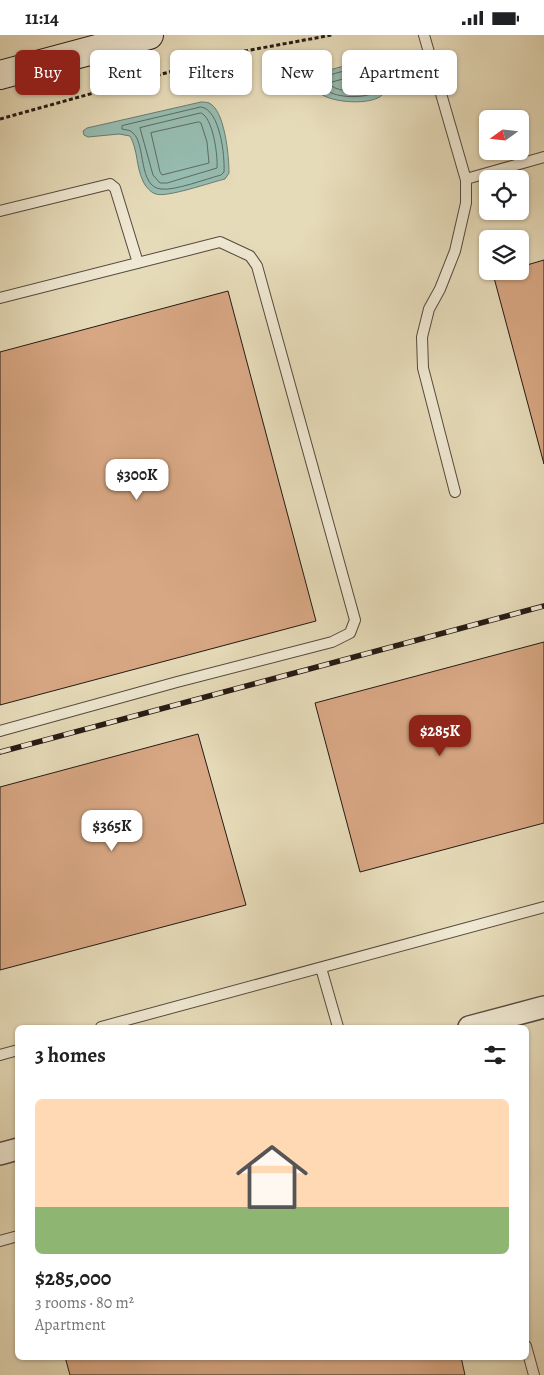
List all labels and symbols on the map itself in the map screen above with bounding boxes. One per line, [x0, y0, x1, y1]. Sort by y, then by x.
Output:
north arrow [479, 110, 529, 160]
pin: $300K [102, 459, 172, 501]
pin: $285K [405, 715, 475, 757]
pin: $365K [77, 809, 147, 852]

